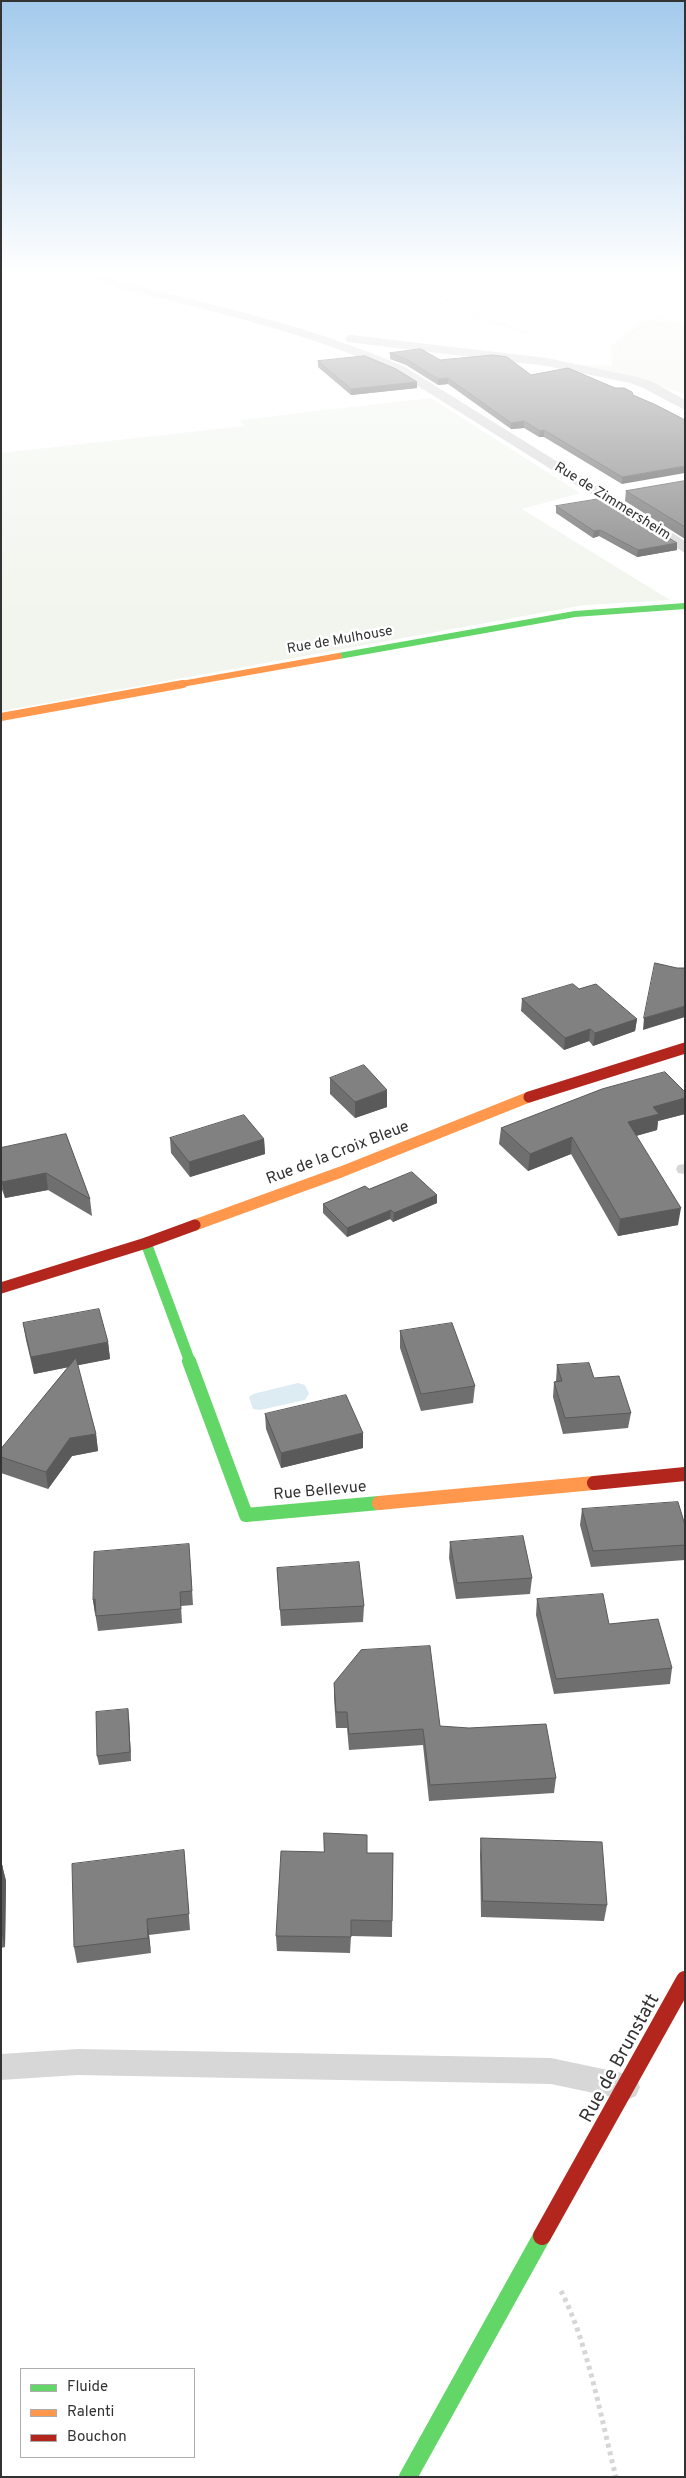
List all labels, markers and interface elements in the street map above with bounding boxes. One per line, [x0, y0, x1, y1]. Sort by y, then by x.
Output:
street label: Rue de Zimmersheim [551, 459, 673, 545]
street label: Rue de Mulhouse [286, 623, 394, 659]
street label: Rue de la Croix Bleue [264, 1118, 412, 1190]
street label: Rue Bellevue [273, 1478, 367, 1506]
street label: Rue de Brunstatt [576, 1991, 666, 2127]
legend [20, 2368, 195, 2458]
text: Fluide [67, 2378, 108, 2397]
text: Ralenti [67, 2403, 114, 2422]
text: Bouchon [67, 2428, 127, 2447]

